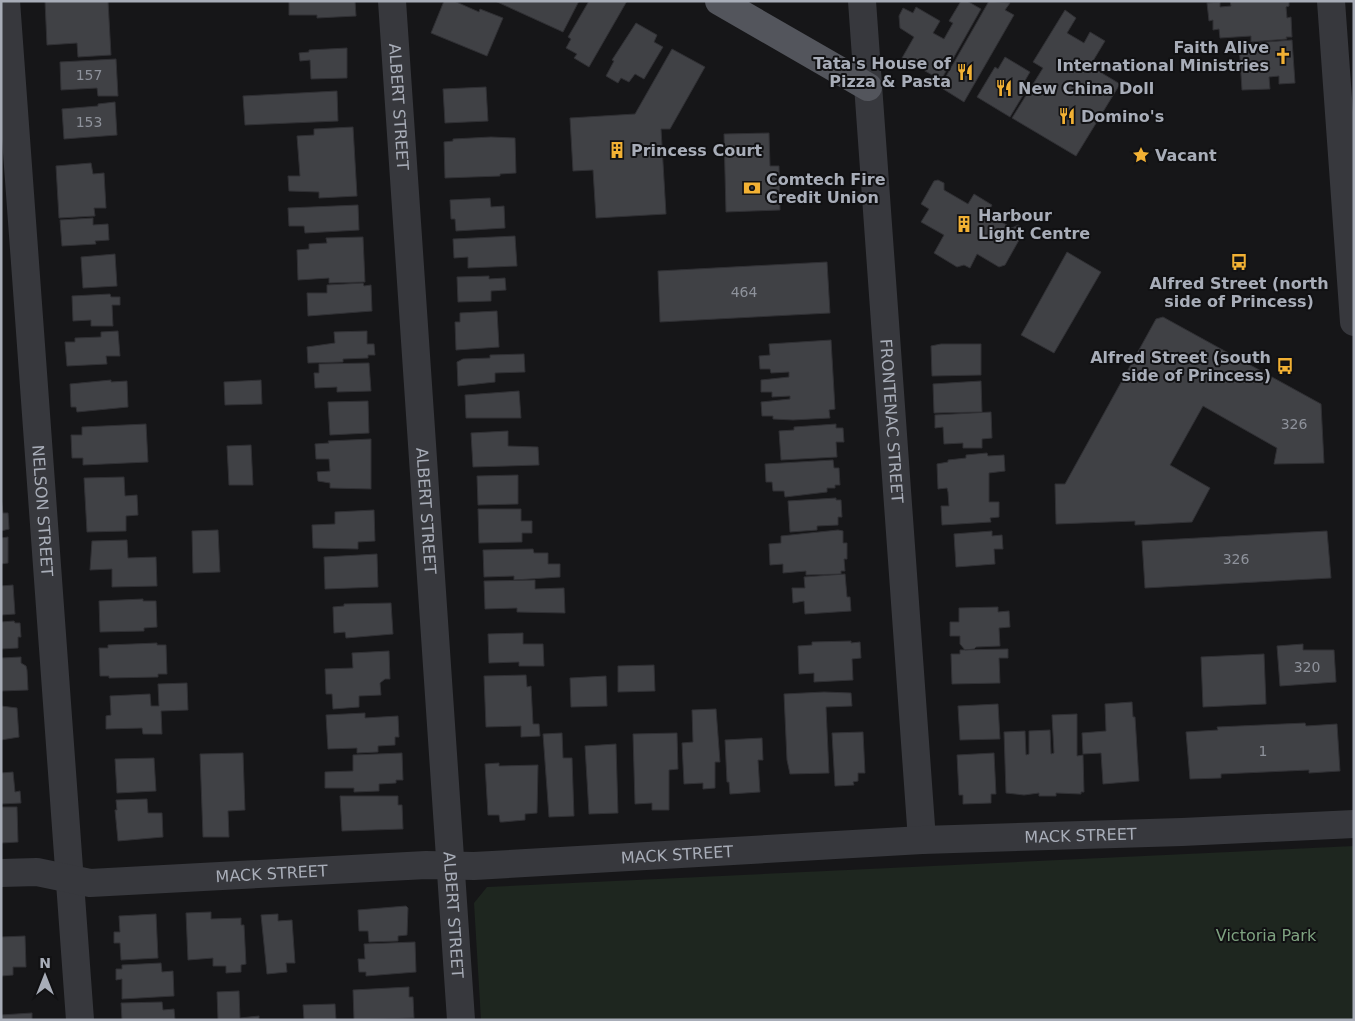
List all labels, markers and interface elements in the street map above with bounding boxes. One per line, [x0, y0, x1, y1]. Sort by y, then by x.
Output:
place label: Faith Alive International Ministries [1057, 38, 1269, 75]
street label: ALBERT STREET [385, 43, 412, 171]
church icon: Faith Alive International Ministries [1273, 46, 1293, 66]
place label: Tata's House of Pizza & Pasta [813, 54, 952, 91]
restaurant icon: Tata's House of Pizza & Pasta [955, 62, 975, 82]
house number: 157 [76, 67, 102, 83]
restaurant icon: New China Doll [994, 78, 1014, 98]
place label: New China Doll [1018, 79, 1154, 98]
restaurant icon: Domino's [1057, 106, 1077, 126]
place label: Domino's [1081, 107, 1164, 126]
house number: 153 [76, 114, 102, 130]
building icon: Princess Court [607, 140, 627, 160]
place label: Princess Court [631, 141, 762, 160]
place icon: Vacant [1131, 145, 1151, 165]
place label: Vacant [1155, 146, 1217, 165]
place label: Comtech Fire Credit Union [766, 170, 886, 207]
bank icon: Comtech Fire Credit Union [742, 178, 762, 198]
place label: Harbour Light Centre [978, 206, 1090, 243]
building icon: Harbour Light Centre [954, 214, 974, 234]
bus stop icon: Alfred Street (north side of Princess) [1229, 252, 1249, 272]
place label: Alfred Street (north side of Princess) [1149, 274, 1329, 311]
house number: 464 [731, 284, 757, 300]
street label: FRONTENAC STREET [876, 338, 907, 504]
place label: Alfred Street (south side of Princess) [1090, 348, 1271, 385]
bus stop icon: Alfred Street (south side of Princess) [1275, 356, 1295, 376]
house number: 326 [1281, 416, 1307, 432]
street label: NELSON STREET [28, 444, 57, 577]
street label: ALBERT STREET [412, 447, 440, 575]
house number: 326 [1223, 551, 1249, 567]
house number: 320 [1294, 659, 1320, 675]
house number: 1 [1259, 743, 1267, 759]
street label: MACK STREET [1024, 824, 1137, 847]
street label: MACK STREET [620, 842, 734, 867]
street label: ALBERT STREET [440, 851, 467, 979]
street label: MACK STREET [215, 861, 328, 886]
park label: Victoria Park [1216, 926, 1317, 945]
north arrow [20, 951, 70, 1001]
text: N [39, 955, 51, 971]

